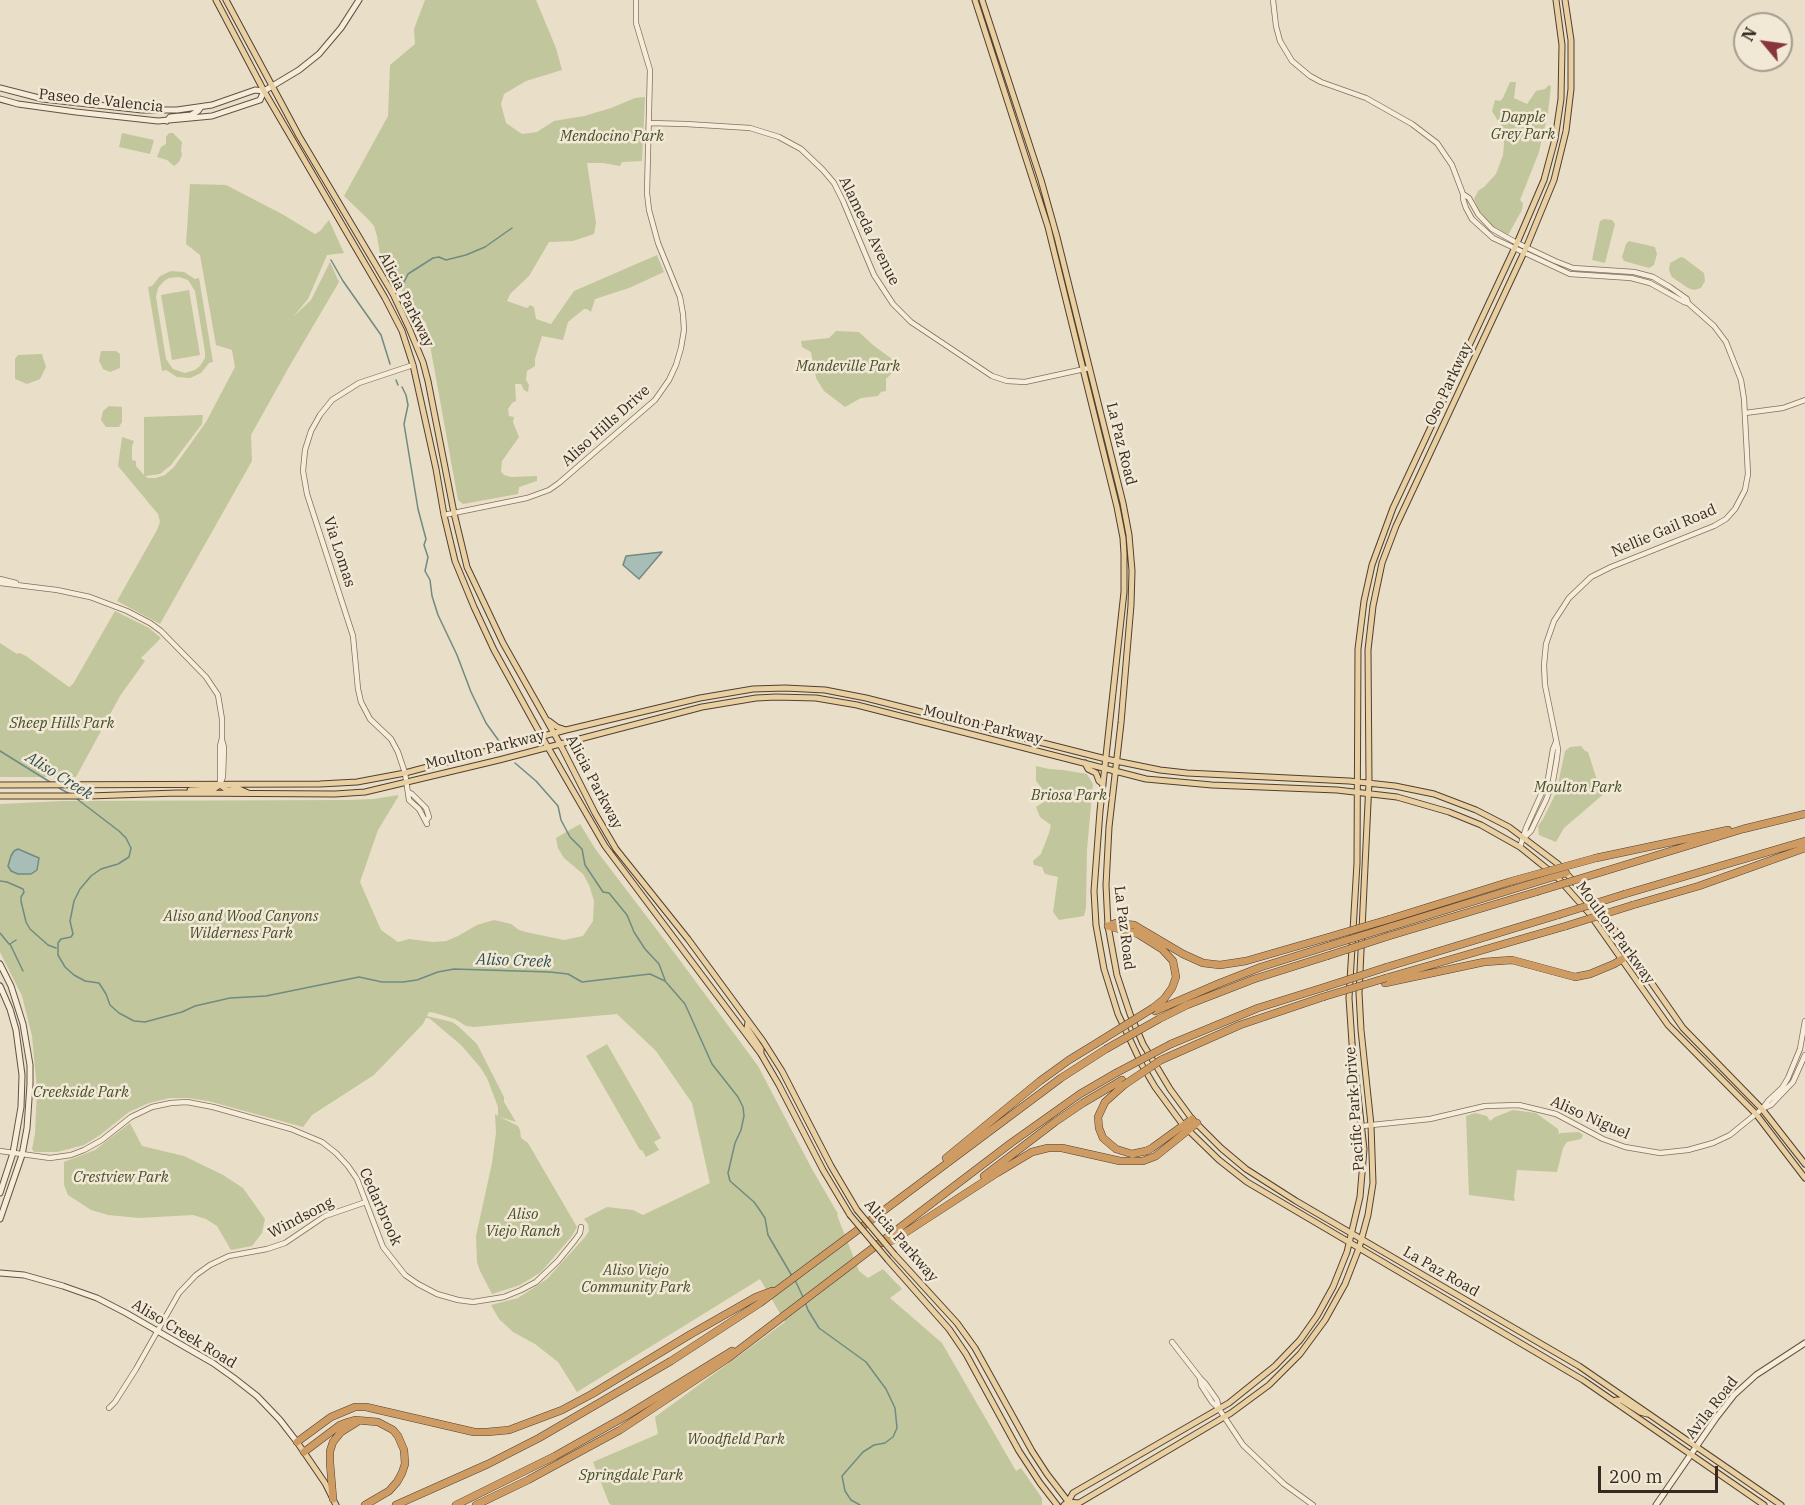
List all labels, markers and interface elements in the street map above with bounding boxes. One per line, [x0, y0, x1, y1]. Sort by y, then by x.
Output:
north arrow [1733, 12, 1793, 72]
text: N [1737, 24, 1761, 45]
street label: Paseo de Valencia [38, 86, 164, 116]
park label: Dapple Grey Park [1491, 109, 1555, 144]
park label: Mendocino Park [560, 128, 664, 146]
street label: Alameda Avenue [835, 174, 903, 288]
street label: Alicia Parkway [374, 250, 438, 350]
street label: Oso Parkway [1422, 339, 1476, 429]
park label: Mandeville Park [796, 358, 900, 376]
street label: Aliso Hills Drive [558, 382, 654, 470]
street label: La Paz Road [1102, 401, 1140, 487]
street label: Nellie Gail Road [1609, 501, 1719, 561]
street label: Via Lomas [319, 514, 359, 590]
street label: Moulton Parkway [921, 701, 1045, 749]
park label: Sheep Hills Park [10, 715, 114, 733]
street label: Moulton Parkway [423, 726, 547, 774]
street label: Alicia Parkway [562, 732, 626, 832]
water label: Aliso Creek [22, 748, 96, 804]
park label: Moulton Park [1534, 779, 1622, 797]
park label: Briosa Park [1031, 787, 1107, 805]
street label: Moulton Parkway [1572, 878, 1658, 988]
street label: La Paz Road [1110, 885, 1138, 971]
park label: Aliso and Wood Canyons Wilderness Park [164, 908, 318, 943]
water label: Aliso Creek [476, 950, 552, 972]
street label: Pacific Park Drive [1342, 1046, 1368, 1172]
park label: Creekside Park [33, 1084, 129, 1102]
street label: Aliso Niguel [1548, 1092, 1632, 1144]
street label: Cedarbrook [355, 1165, 405, 1249]
park label: Crestview Park [73, 1169, 169, 1187]
street label: Windsong [265, 1193, 337, 1243]
street label: Alicia Parkway [860, 1196, 942, 1286]
park label: Aliso Viejo Ranch [485, 1206, 561, 1241]
street label: La Paz Road [1400, 1243, 1482, 1301]
park label: Aliso Viejo Community Park [581, 1262, 691, 1297]
street label: Aliso Creek Road [128, 1296, 240, 1372]
street label: Avila Road [1682, 1373, 1742, 1443]
park label: Woodfield Park [687, 1431, 785, 1449]
scale bar [1601, 1454, 1721, 1492]
text: 200 m [1609, 1465, 1663, 1488]
park label: Springdale Park [579, 1467, 683, 1485]

